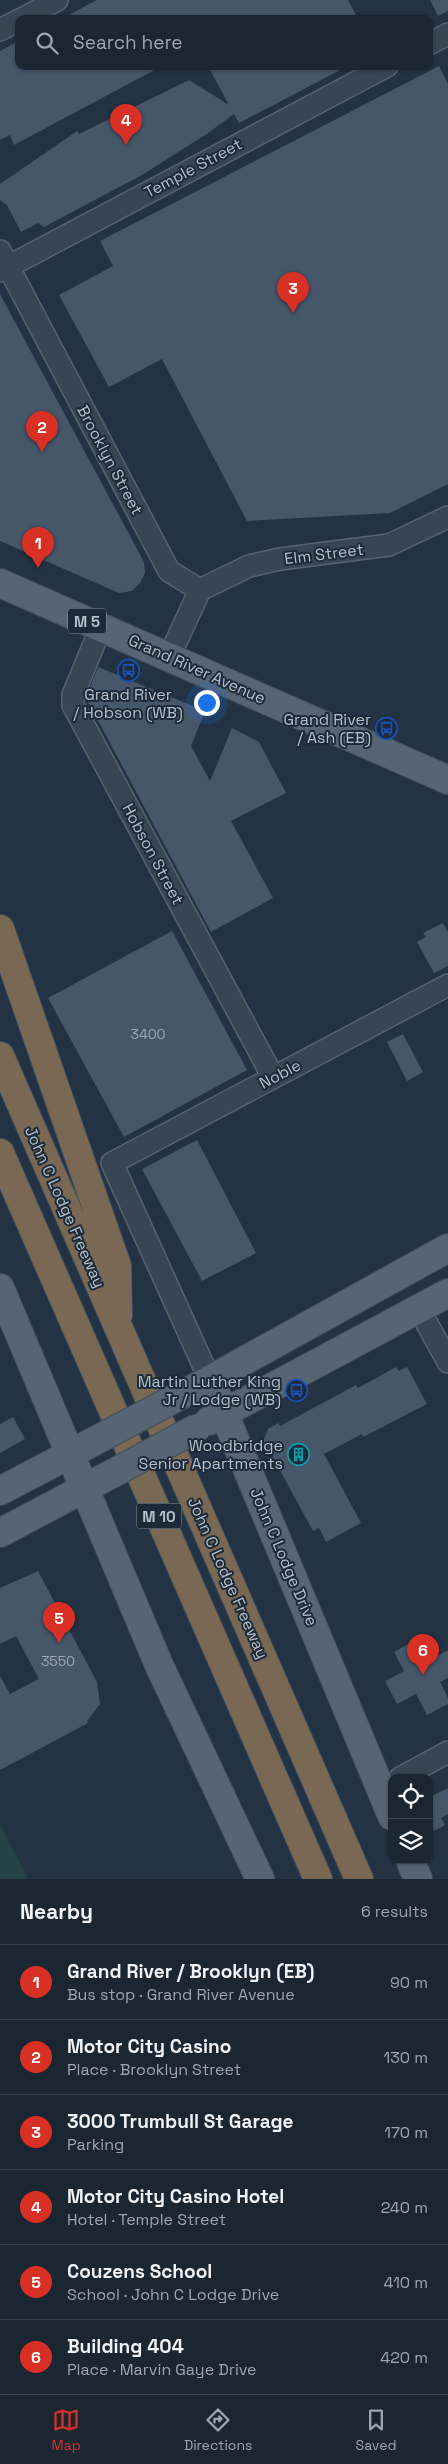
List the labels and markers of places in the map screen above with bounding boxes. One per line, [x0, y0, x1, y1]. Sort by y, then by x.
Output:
pin: 4 [110, 104, 142, 145]
pin: 3 [277, 272, 309, 313]
pin: 2 [26, 411, 58, 452]
pin: 1 [22, 527, 54, 568]
bus stop icon: Grand River / Hobson (WB) [116, 658, 140, 682]
place label: Grand River / Hobson (WB) [73, 684, 183, 723]
place label: Grand River / Ash (EB) [283, 709, 371, 748]
bus stop icon: Grand River / Ash (EB) [375, 716, 399, 740]
place label: Martin Luther King Jr / Lodge (WB) [138, 1371, 281, 1410]
bus stop icon: Martin Luther King Jr / Lodge (WB) [285, 1378, 309, 1402]
place label: Woodbridge Senior Apartments [139, 1435, 283, 1474]
building icon: Woodbridge Senior Apartments [287, 1442, 311, 1466]
pin: 5 [43, 1602, 75, 1643]
pin: 6 [407, 1634, 439, 1675]

